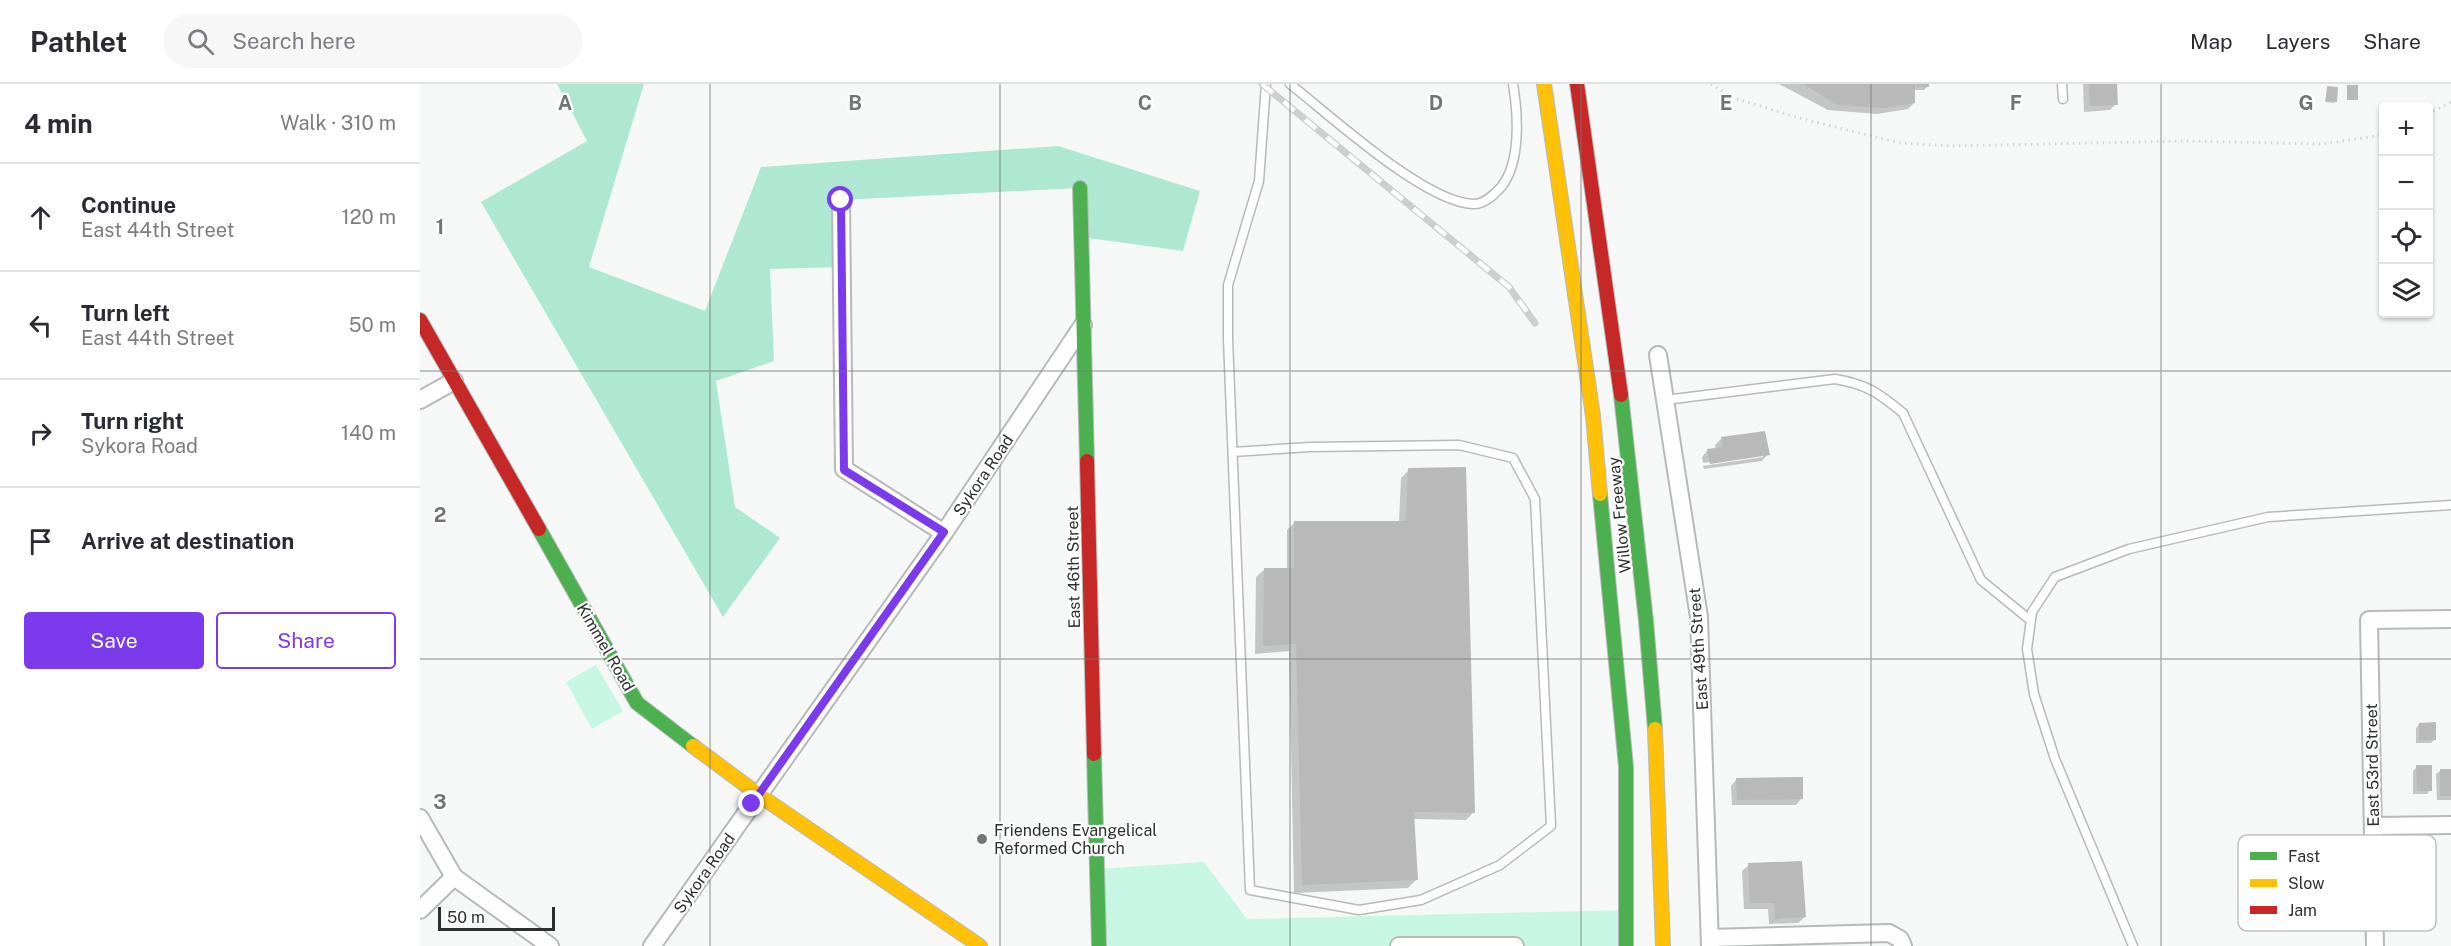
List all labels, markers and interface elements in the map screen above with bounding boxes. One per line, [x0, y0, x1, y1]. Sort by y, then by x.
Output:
search box [163, 14, 583, 68]
text: Pathlet [30, 25, 127, 58]
icon: search [184, 25, 217, 58]
text: Search here [232, 28, 356, 54]
text: Map [2190, 29, 2233, 54]
text: Layers [2266, 29, 2330, 54]
text: Share [2363, 29, 2421, 54]
text: A [558, 91, 572, 115]
text: B [848, 91, 862, 115]
text: C [1138, 91, 1152, 115]
text: D [1429, 91, 1443, 115]
text: E [1720, 91, 1732, 115]
text: F [2010, 91, 2022, 115]
text: G [2298, 91, 2314, 115]
map controls [2379, 102, 2433, 318]
button: + [2379, 102, 2433, 156]
text: 4 min [24, 108, 93, 139]
text: Walk · 310 m [280, 111, 396, 135]
button: − [2379, 156, 2433, 210]
route start [827, 186, 853, 212]
text: Continue [81, 192, 176, 218]
icon: ahead [24, 201, 57, 234]
text: 120 m [342, 205, 396, 229]
button: locate [2379, 210, 2433, 264]
text: 1 [436, 215, 444, 239]
text: East 44th Street [81, 218, 235, 242]
button: layers [2379, 264, 2433, 318]
text: Turn left [81, 300, 170, 326]
icon: left [24, 309, 57, 342]
text: 50 m [349, 313, 396, 337]
text: East 44th Street [81, 326, 235, 350]
text: Turn right [81, 408, 184, 434]
icon: right [24, 417, 57, 450]
text: 140 m [341, 421, 396, 445]
street label: Sykora Road [949, 431, 1017, 519]
text: Sykora Road [81, 434, 198, 458]
street label: Willow Freeway [1604, 455, 1635, 574]
text: 2 [434, 503, 446, 527]
street label: East 46th Street [1063, 505, 1084, 628]
icon: arrive [24, 525, 57, 558]
text: Arrive at destination [81, 528, 294, 554]
street label: East 49th Street [1685, 587, 1712, 711]
street label: Kimmel Road [573, 600, 638, 695]
button: Save [24, 612, 204, 669]
button: Share [216, 612, 396, 669]
street label: East 53rd Street [2362, 703, 2383, 827]
text: 3 [433, 790, 447, 814]
route end [738, 790, 764, 816]
place label: Friendens Evangelical Reformed Church [994, 821, 1157, 858]
street label: Sykora Road [670, 829, 739, 917]
marker: Friendens Evangelical Reformed Church [975, 832, 989, 846]
legend [2238, 835, 2436, 931]
text: Fast [2288, 847, 2320, 866]
text: Slow [2288, 874, 2325, 893]
text: Jam [2288, 901, 2317, 920]
scale bar [438, 904, 555, 932]
text: 50 m [447, 908, 485, 927]

